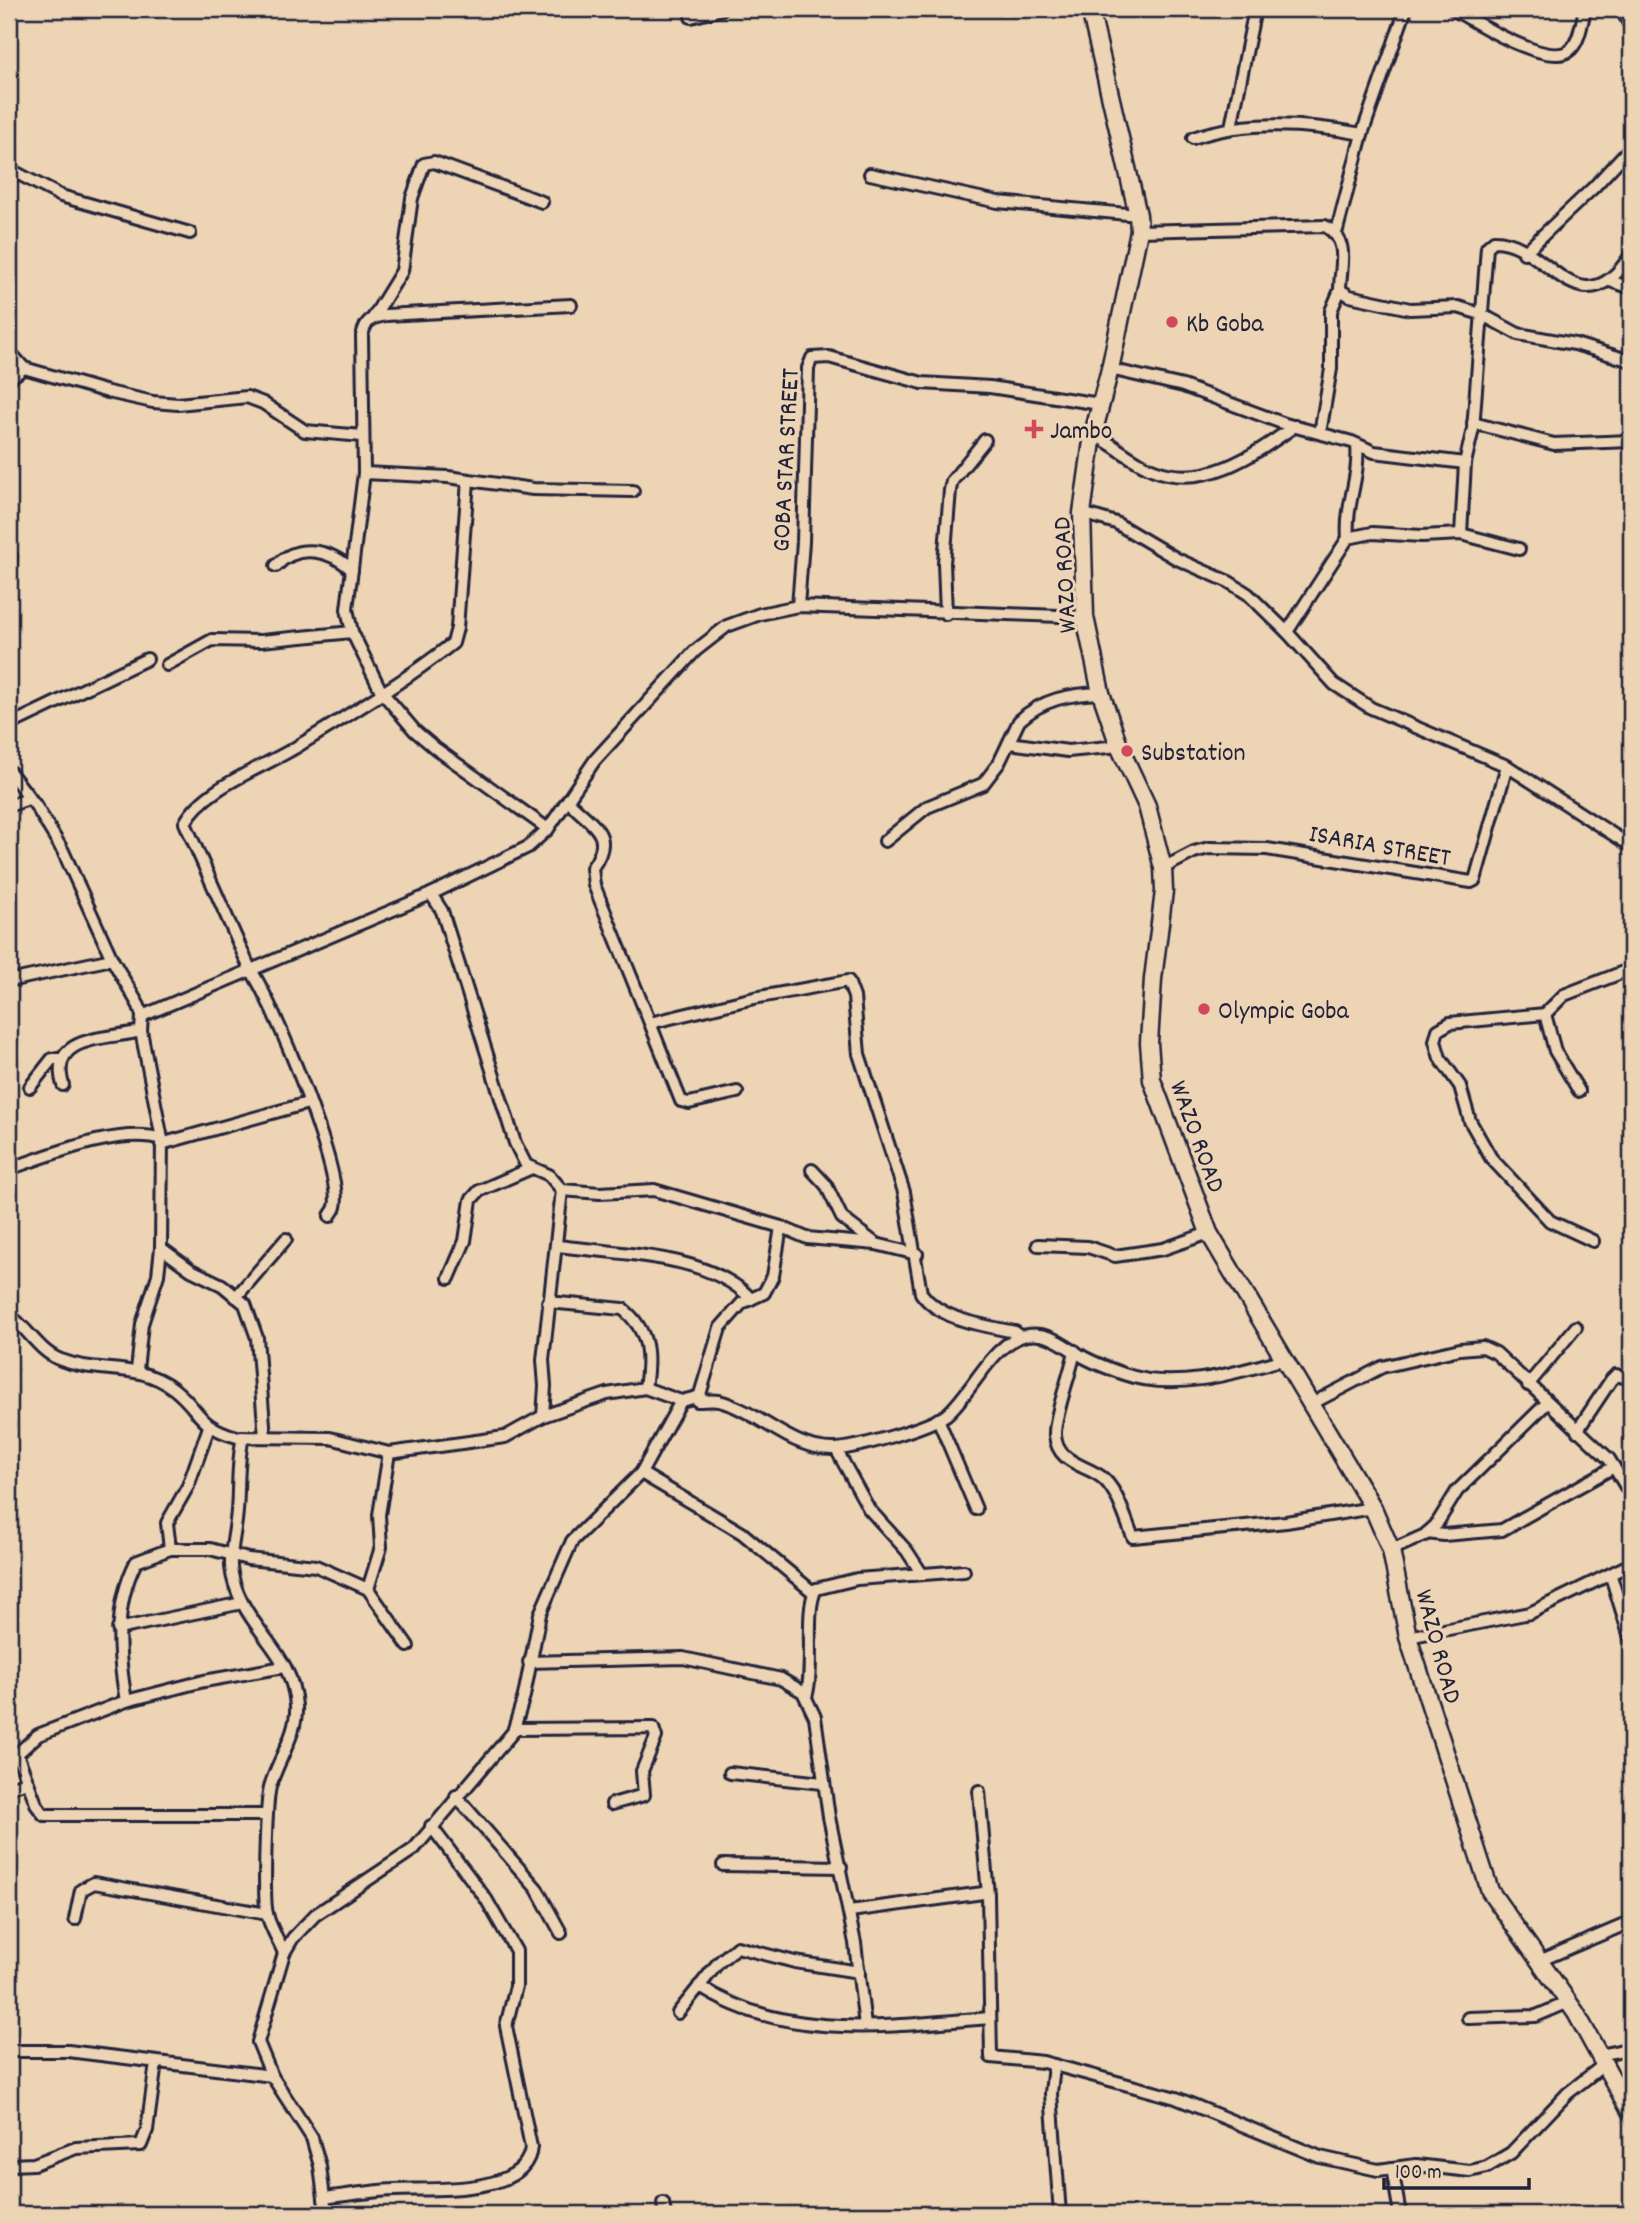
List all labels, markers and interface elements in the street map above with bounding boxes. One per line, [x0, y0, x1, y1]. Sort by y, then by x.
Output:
place label: Kb Goba [1186, 307, 1264, 344]
marker: Kb Goba [1164, 314, 1180, 330]
street label: GOBA STAR STREET [764, 367, 811, 553]
place label: Jambo [1050, 414, 1112, 451]
marker: Jambo [1024, 419, 1044, 439]
street label: WAZO ROAD [1045, 516, 1088, 634]
place label: Substation [1141, 736, 1246, 773]
marker: Substation [1119, 743, 1135, 759]
street label: ISARIA STREET [1306, 817, 1454, 878]
place label: Olympic Goba [1218, 994, 1350, 1031]
marker: Olympic Goba [1196, 1001, 1212, 1017]
street label: WAZO ROAD [1158, 1076, 1233, 1198]
street label: WAZO ROAD [1404, 1586, 1470, 1708]
scale bar [1384, 2146, 1530, 2190]
text: 100 m [1395, 2159, 1442, 2189]

